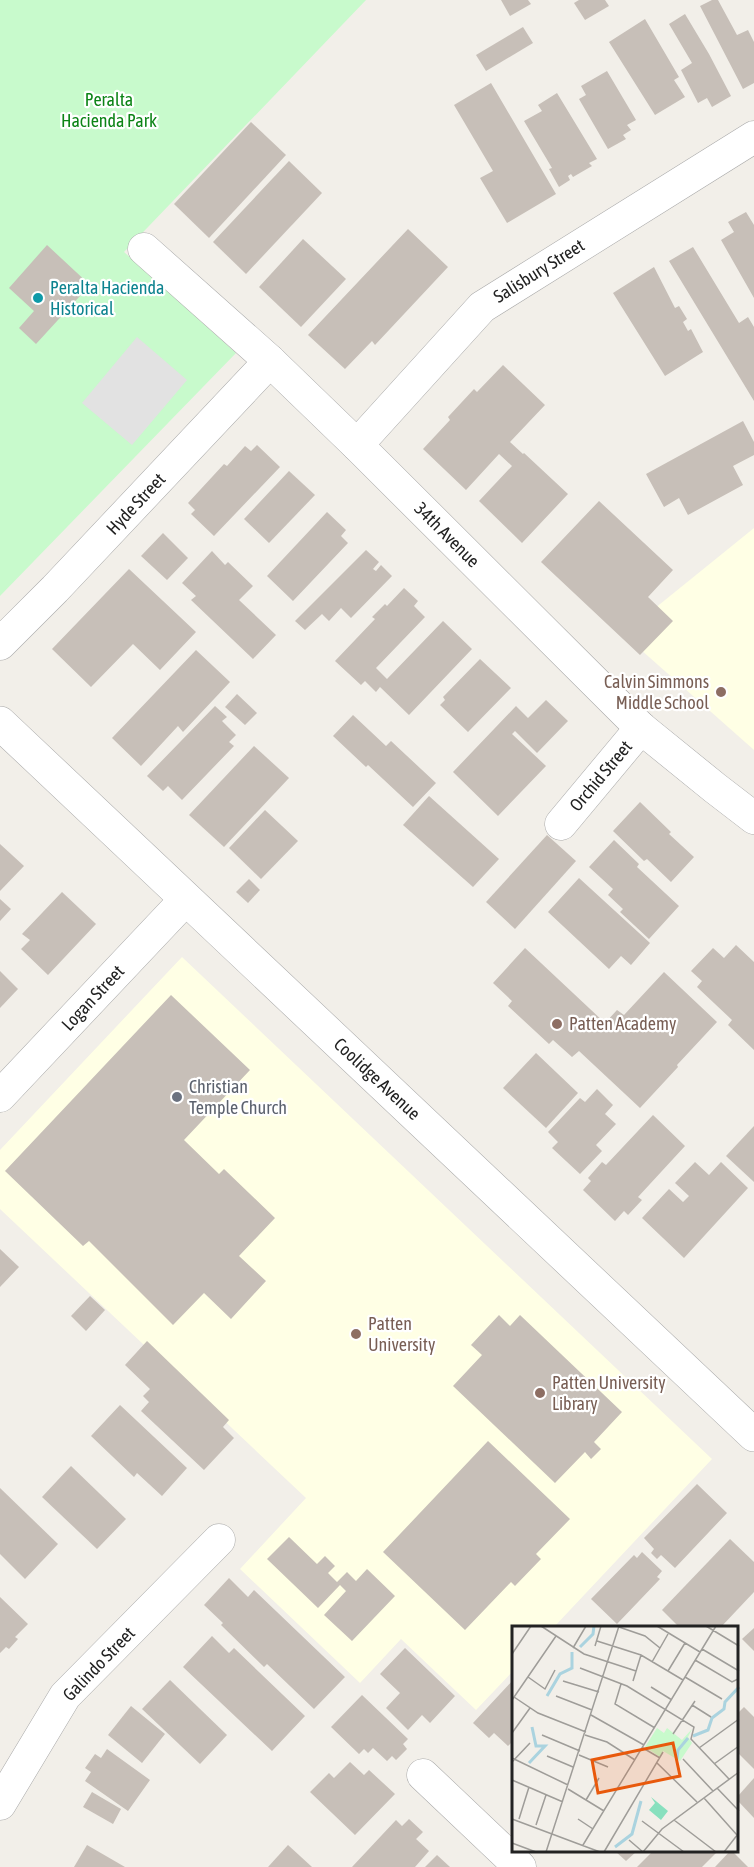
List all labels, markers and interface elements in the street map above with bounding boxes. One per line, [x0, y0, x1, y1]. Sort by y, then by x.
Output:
park label: Peralta Hacienda Park [61, 89, 157, 131]
street label: Salisbury Street [489, 234, 588, 307]
place label: Peralta Hacienda Historical [50, 277, 164, 319]
marker: Peralta Hacienda Historical [31, 291, 45, 305]
street label: Hyde Street [102, 469, 169, 539]
street label: 34th Avenue [411, 498, 484, 571]
place label: Calvin Simmons Middle School [604, 671, 709, 713]
marker: Calvin Simmons Middle School [714, 685, 728, 699]
street label: Orchid Street [565, 736, 636, 815]
street label: Logan Street [57, 961, 128, 1035]
place label: Patten Academy [569, 1013, 676, 1034]
marker: Patten Academy [550, 1017, 564, 1031]
street label: Coolidge Avenue [330, 1033, 425, 1124]
place label: Christian Temple Church [189, 1076, 287, 1118]
marker: Christian Temple Church [170, 1090, 184, 1104]
place label: Patten University [368, 1313, 435, 1355]
marker: Patten University [349, 1327, 363, 1341]
place label: Patten University Library [552, 1372, 666, 1414]
marker: Patten University Library [533, 1386, 547, 1400]
street label: Galindo Street [58, 1622, 139, 1705]
inset map [512, 1626, 739, 1852]

